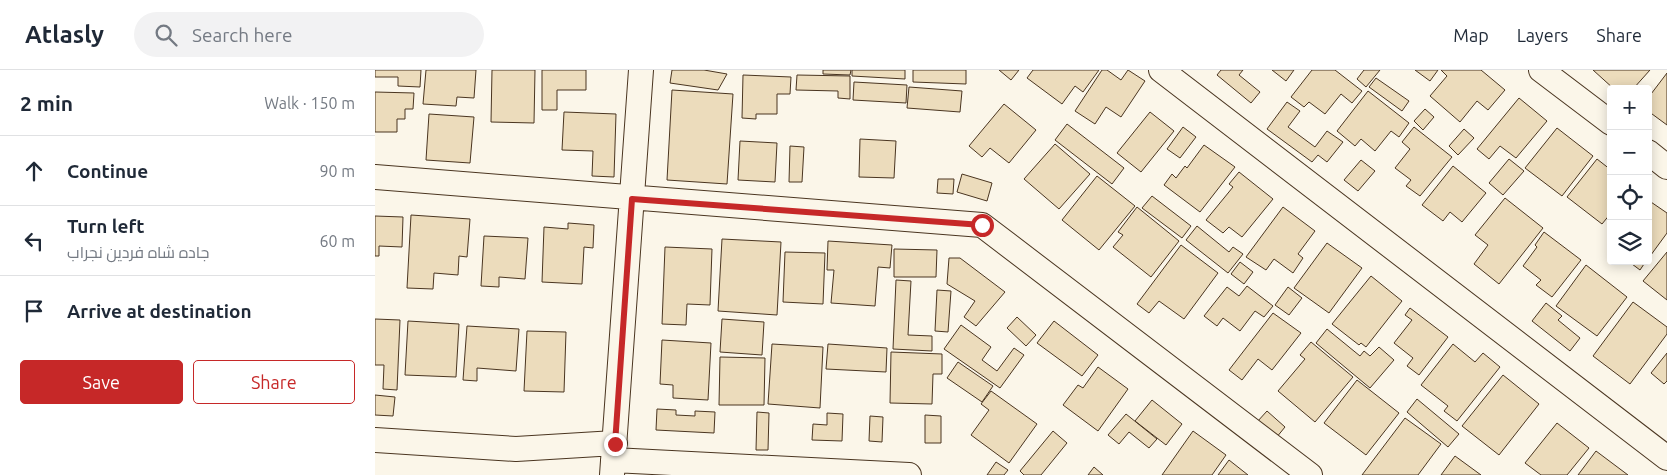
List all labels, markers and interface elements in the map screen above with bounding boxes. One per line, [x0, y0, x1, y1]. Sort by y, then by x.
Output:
search box [134, 12, 484, 57]
text: Atlasly [25, 21, 104, 48]
icon: search [152, 21, 180, 49]
text: Search here [192, 24, 292, 46]
text: Map [1453, 25, 1489, 45]
text: Layers [1517, 25, 1568, 45]
text: Share [1596, 25, 1642, 45]
map controls [1607, 85, 1652, 265]
button: + [1607, 85, 1652, 130]
text: 2 min [20, 91, 73, 115]
text: Walk · 150 m [264, 94, 355, 112]
button: − [1607, 130, 1652, 175]
icon: ahead [20, 157, 48, 185]
text: Continue [67, 160, 148, 182]
text: 90 m [319, 162, 355, 180]
button: locate [1607, 175, 1652, 220]
route start [971, 214, 994, 237]
text: Turn left [67, 215, 145, 237]
button: layers [1607, 220, 1652, 265]
icon: left [20, 227, 48, 255]
text: 60 m [319, 232, 355, 250]
text: جاده شاه فردین نجراب [67, 243, 209, 261]
icon: arrive [20, 297, 48, 325]
text: Arrive at destination [67, 300, 252, 322]
button: Save [20, 360, 183, 404]
button: Share [193, 360, 355, 404]
route end [604, 433, 627, 456]

